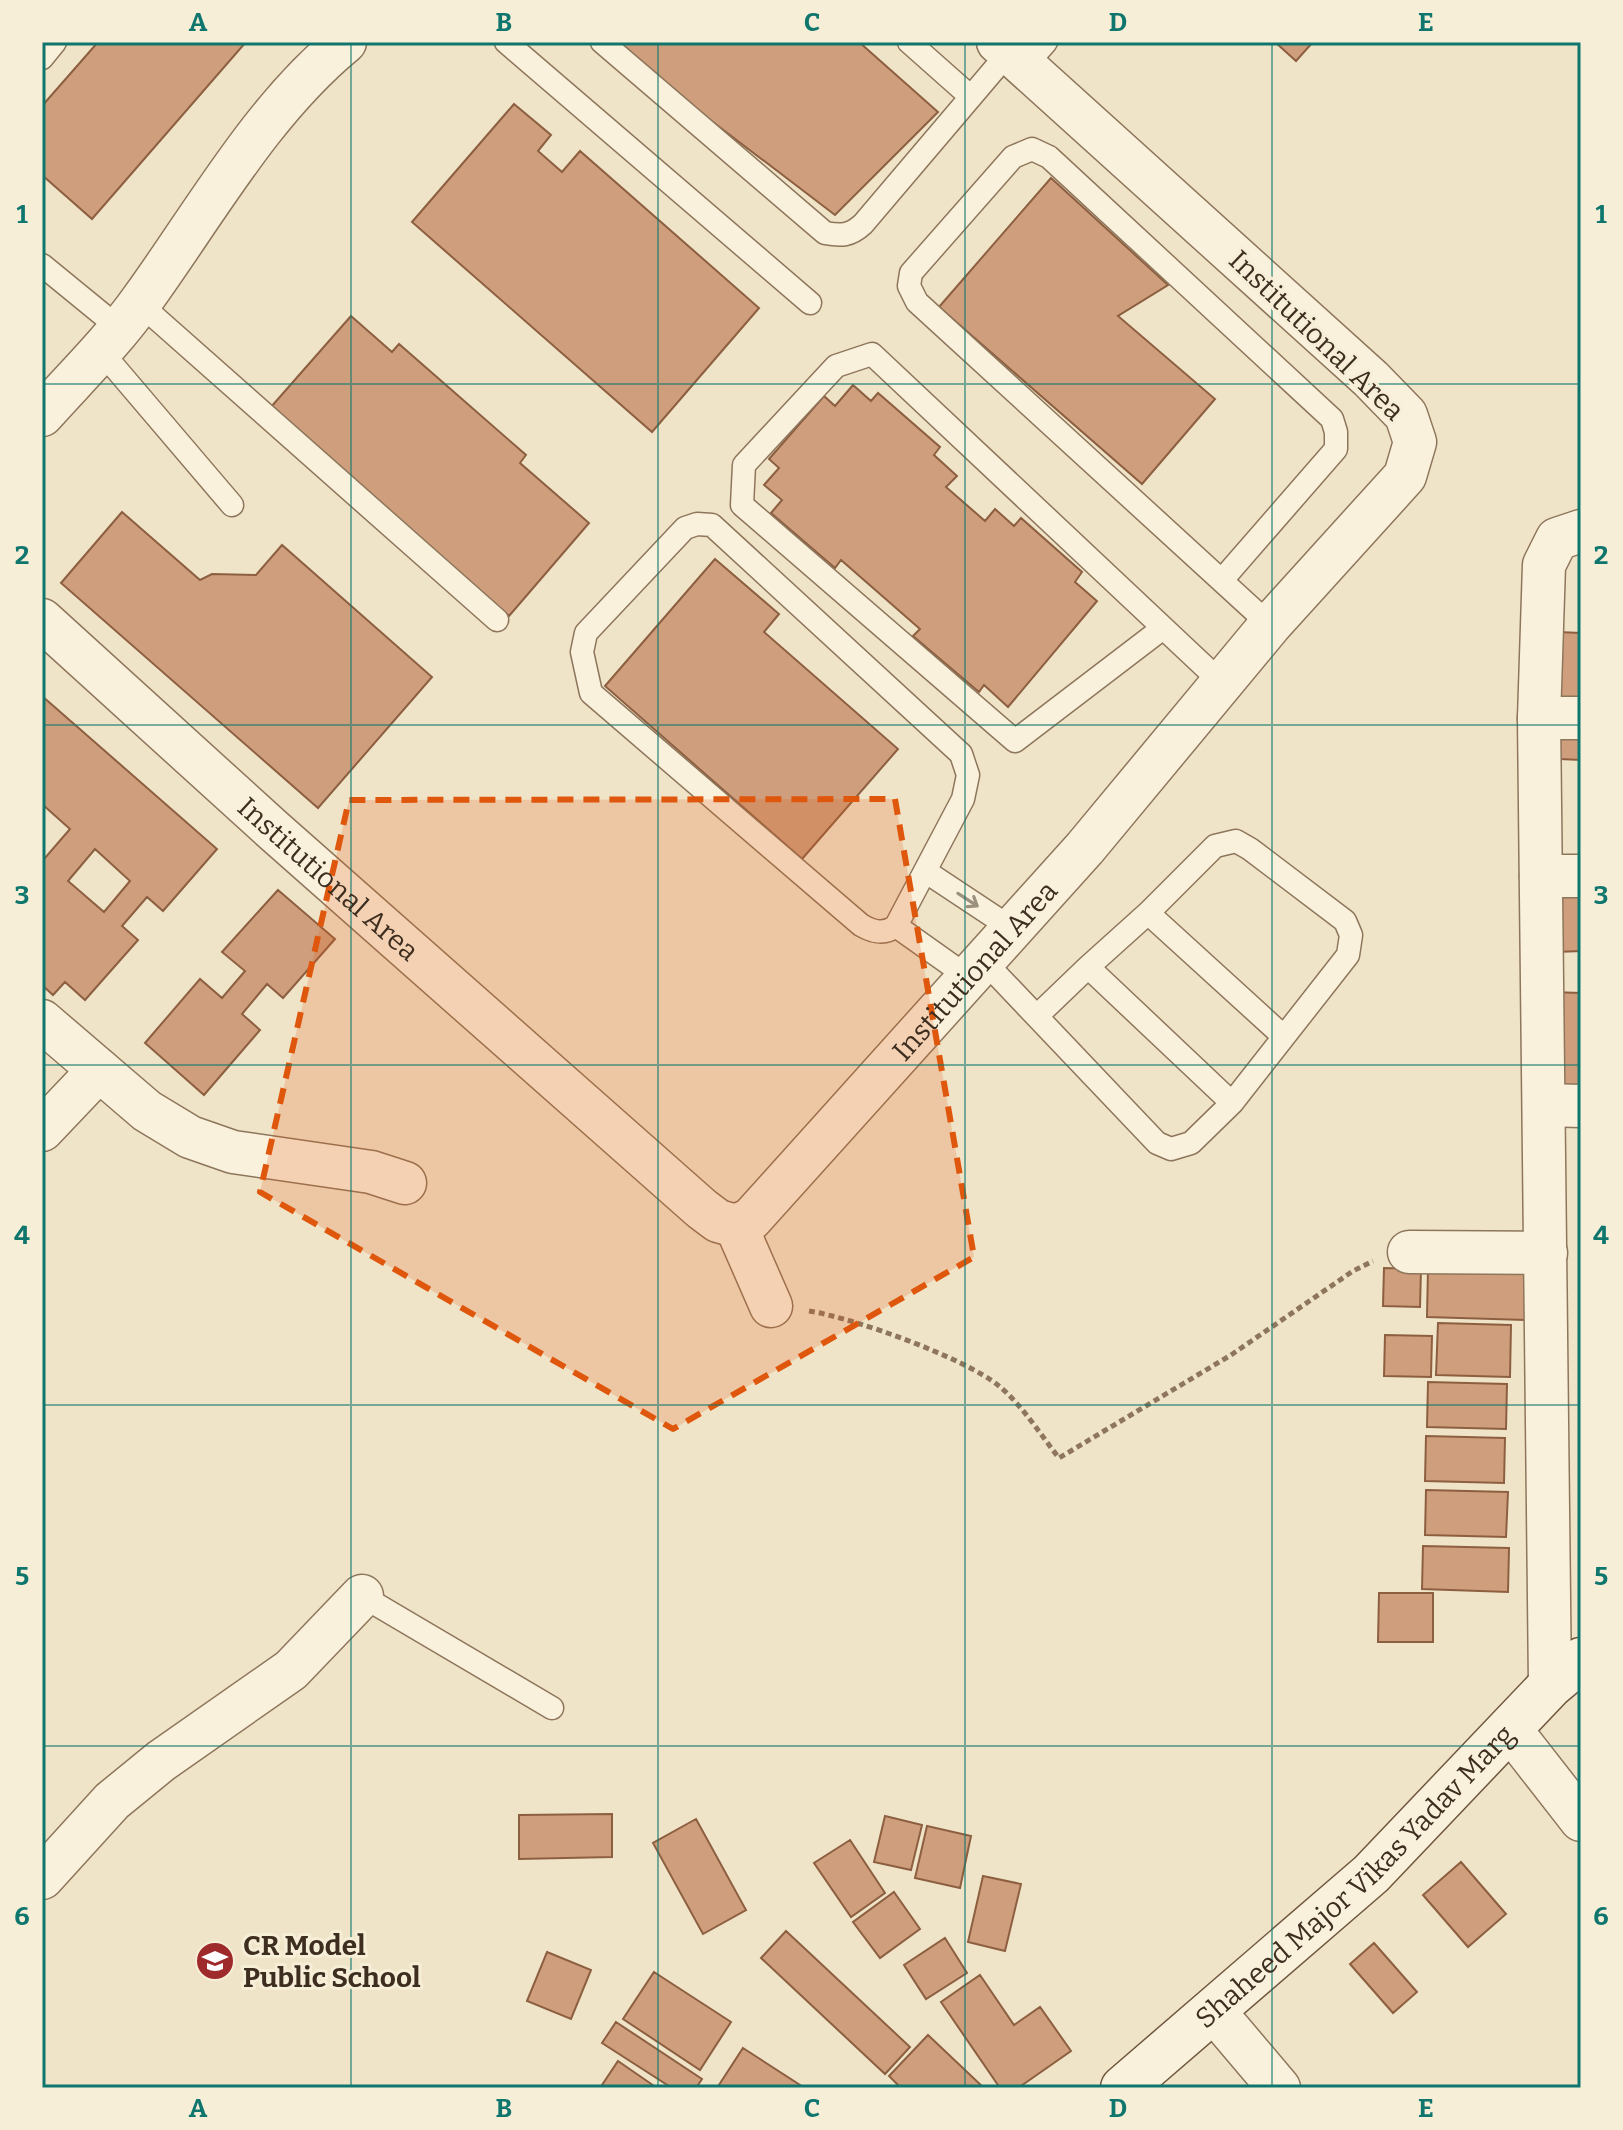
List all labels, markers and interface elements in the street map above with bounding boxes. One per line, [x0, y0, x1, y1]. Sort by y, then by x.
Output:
text: A [189, 7, 208, 38]
text: B [496, 7, 512, 38]
text: C [804, 7, 820, 38]
text: D [1109, 7, 1127, 38]
text: E [1418, 7, 1434, 38]
text: 1 [16, 199, 28, 230]
text: 1 [1595, 199, 1607, 230]
street label: Institutional Area [1223, 244, 1411, 427]
text: 2 [15, 540, 29, 571]
text: 2 [1594, 540, 1608, 571]
street label: Institutional Area [231, 790, 425, 968]
street label: Institutional Area [886, 874, 1064, 1068]
text: 3 [15, 880, 29, 911]
text: 3 [1594, 880, 1608, 911]
one-way arrow [956, 892, 979, 908]
text: 4 [14, 1220, 30, 1251]
text: 4 [1593, 1220, 1609, 1251]
text: 5 [15, 1561, 29, 1592]
text: 5 [1594, 1561, 1608, 1592]
street label: Shaheed Major Vikas Yadav Marg [1189, 1718, 1521, 2035]
text: 6 [14, 1901, 30, 1932]
text: 6 [1593, 1901, 1609, 1932]
place label: CR Model Public School [243, 1929, 421, 1994]
school or university icon: CR Model Public School [194, 1940, 236, 1982]
text: A [189, 2093, 208, 2124]
text: B [496, 2093, 512, 2124]
text: C [804, 2093, 820, 2124]
text: D [1109, 2093, 1127, 2124]
text: E [1418, 2093, 1434, 2124]

